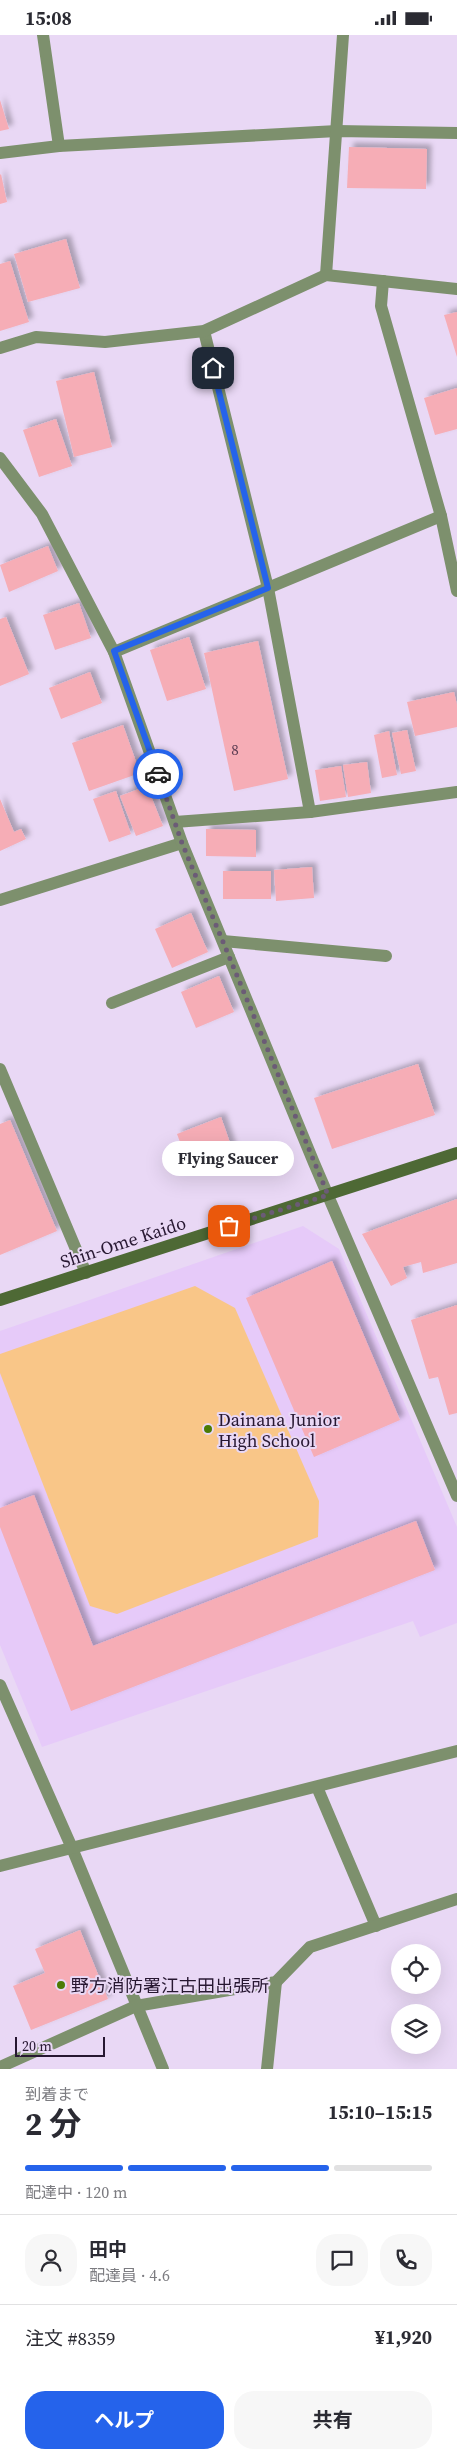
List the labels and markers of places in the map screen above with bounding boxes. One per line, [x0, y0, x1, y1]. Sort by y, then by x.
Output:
pin [192, 347, 234, 389]
callout: Flying Saucer [163, 1141, 295, 1176]
pin [208, 1205, 250, 1247]
place label: Dainana Junior High School [218, 1407, 340, 1453]
marker: Dainana Junior High School [202, 1423, 214, 1435]
place label: 野方消防署江古田出張所 [71, 1973, 269, 1998]
marker: 野方消防署江古田出張所 [55, 1979, 67, 1991]

